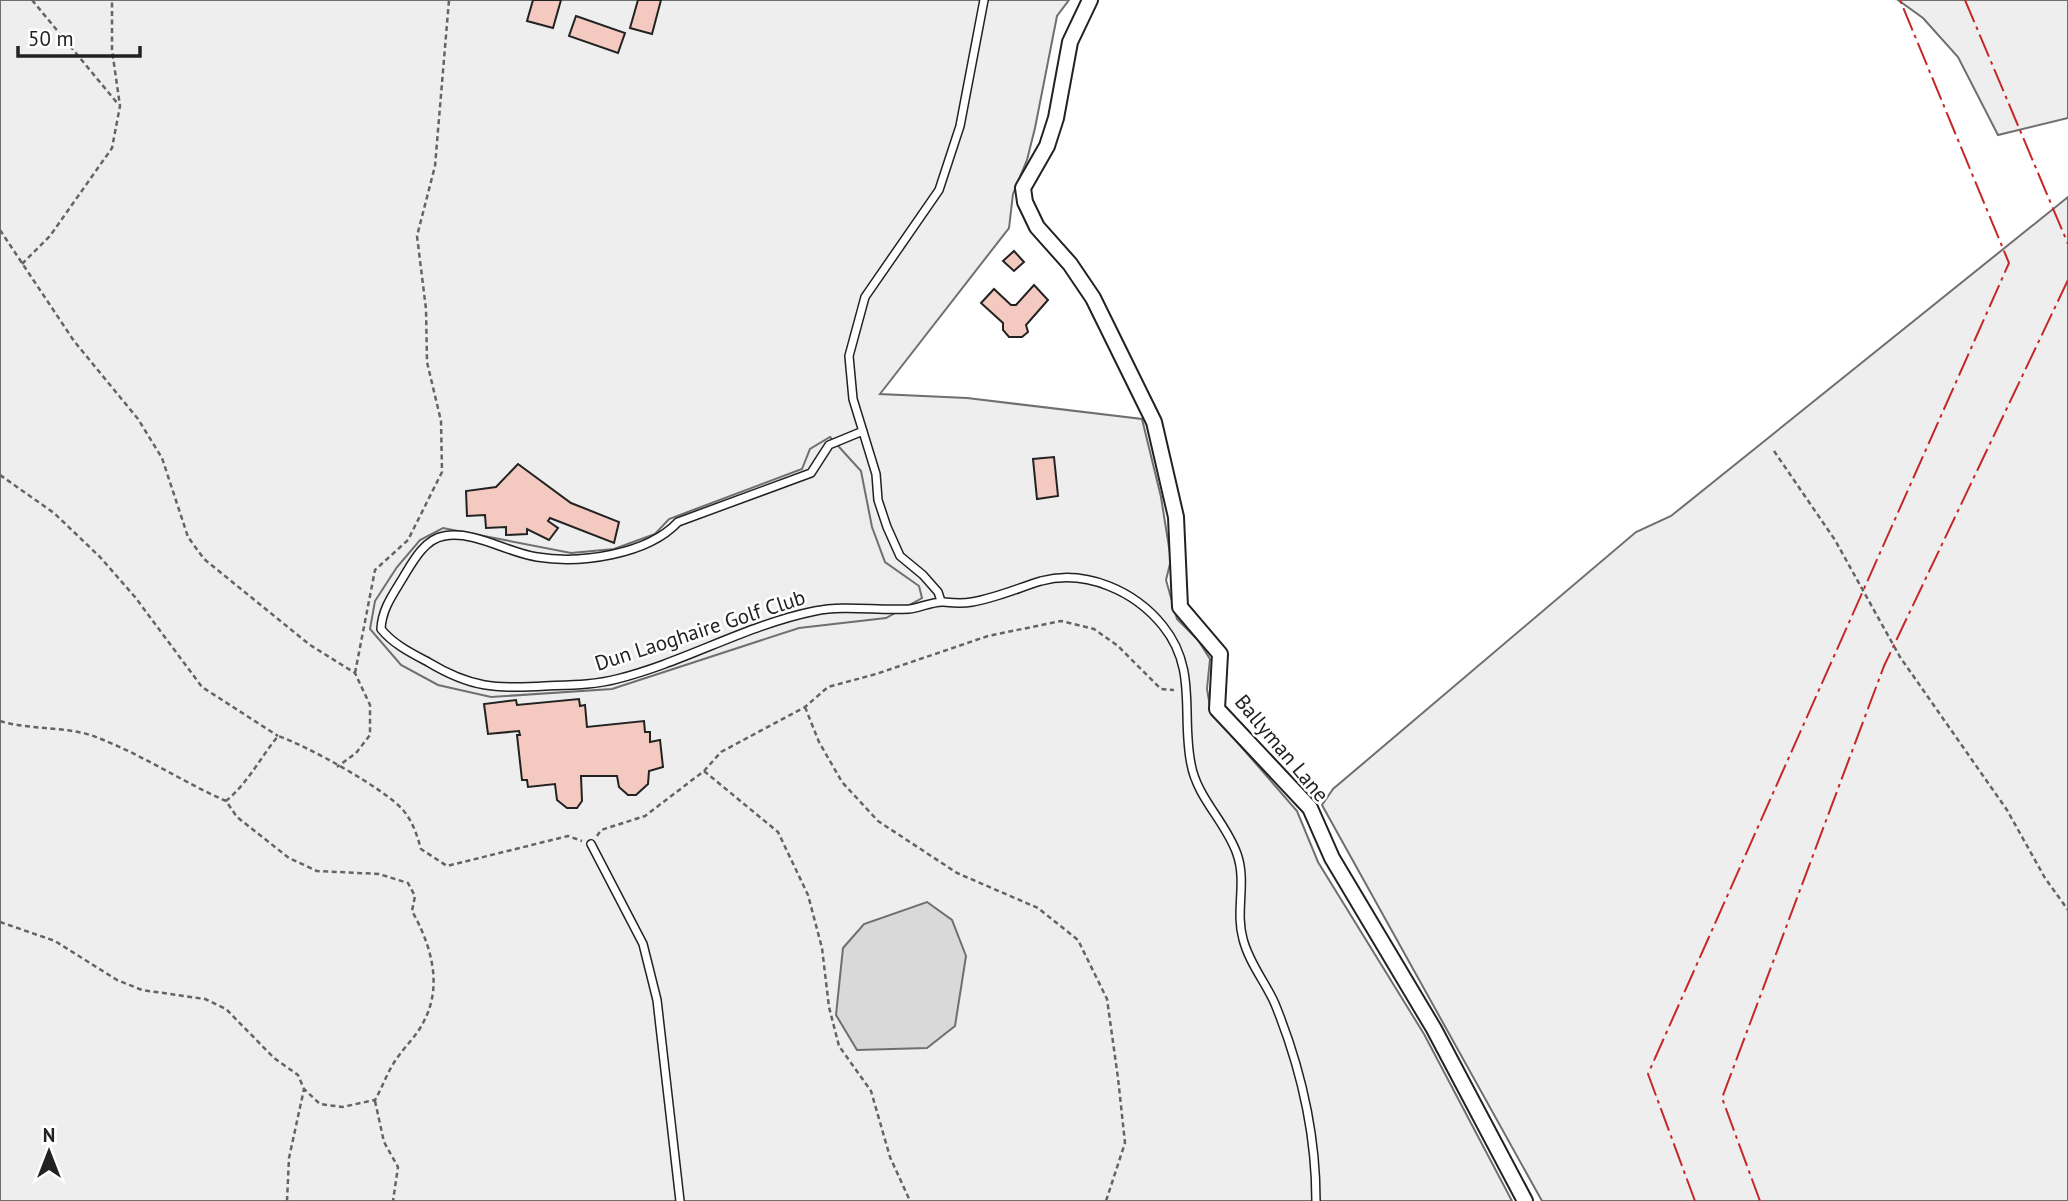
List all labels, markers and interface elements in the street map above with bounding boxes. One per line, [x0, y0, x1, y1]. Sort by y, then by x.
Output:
scale bar [18, 14, 140, 58]
text: 50 m [28, 25, 74, 52]
street label: Dun Laoghaire Golf Club [591, 583, 809, 677]
street label: Ballyman Lane [1229, 689, 1335, 807]
north arrow [14, 1117, 84, 1187]
text: N [43, 1123, 55, 1147]

